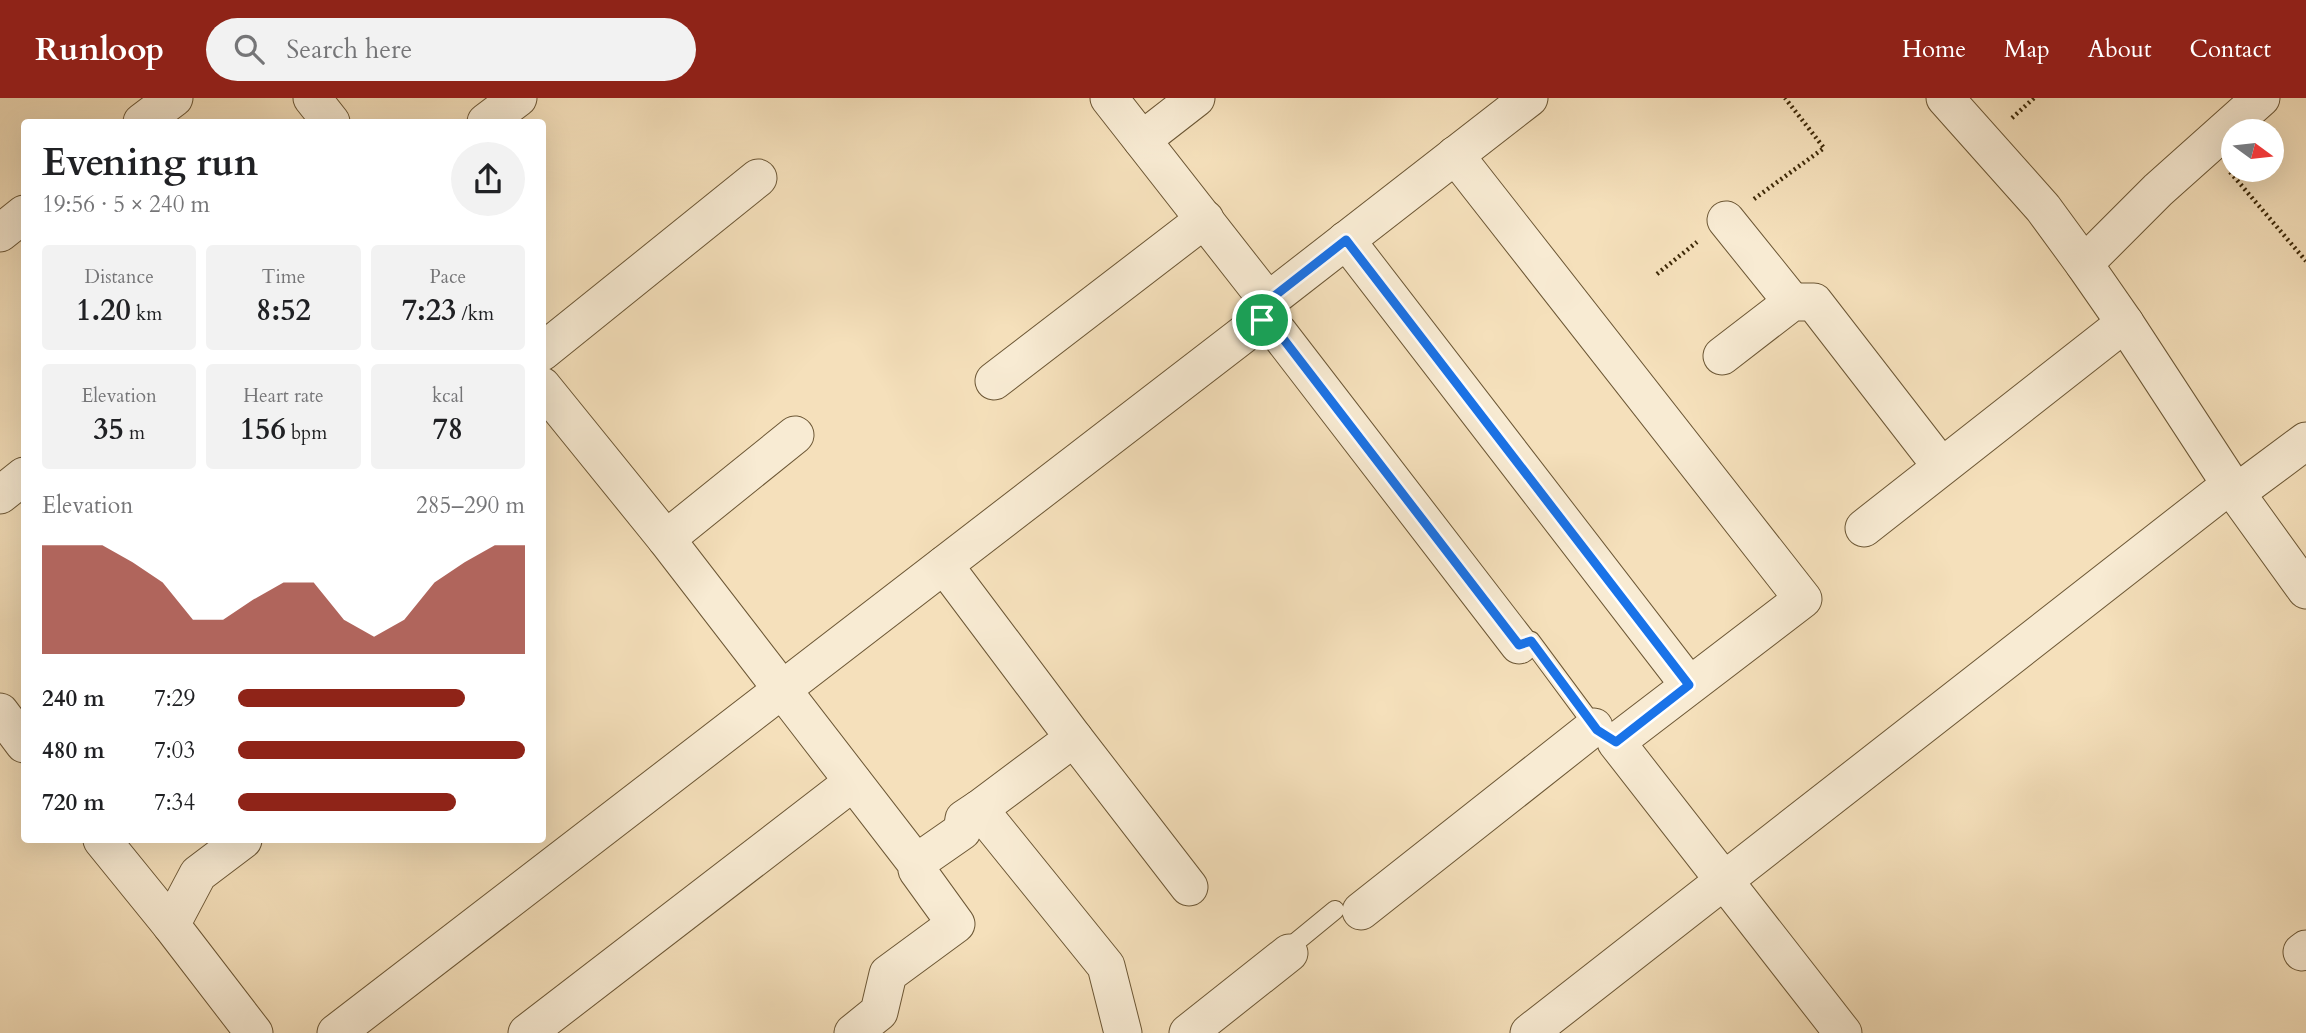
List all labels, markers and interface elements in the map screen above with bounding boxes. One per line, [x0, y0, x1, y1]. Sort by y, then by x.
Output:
search box [206, 18, 696, 81]
text: Runloop [35, 27, 164, 72]
icon: search [230, 30, 268, 68]
text: Search here [286, 32, 412, 67]
text: Home [1902, 33, 1966, 66]
text: Map [2004, 33, 2050, 66]
text: About [2088, 33, 2152, 66]
text: Contact [2190, 33, 2271, 66]
north arrow [2221, 119, 2284, 182]
map controls [2221, 119, 2284, 182]
text: Evening run [42, 137, 258, 189]
button: share [451, 142, 525, 216]
text: 19:56 · 5 × 240 m [42, 189, 210, 220]
text: Distance [84, 264, 154, 290]
text: Time [262, 264, 305, 290]
text: Pace [429, 264, 466, 290]
text: 1.20 [76, 290, 131, 331]
text: 8:52 [256, 290, 311, 331]
text: 7:23 [402, 290, 456, 331]
pin [1232, 290, 1292, 350]
text: km [131, 301, 162, 327]
text: /km [456, 301, 494, 327]
icon: arrive [1243, 301, 1281, 339]
text: Elevation [81, 383, 157, 409]
text: Heart rate [243, 383, 324, 409]
text: kcal [432, 383, 464, 409]
text: 35 [93, 409, 124, 450]
text: 156 [240, 409, 286, 450]
text: 78 [432, 409, 463, 450]
text: m [124, 420, 145, 446]
text: bpm [286, 420, 327, 446]
text: Elevation [42, 490, 133, 521]
text: 285–290 m [416, 490, 525, 521]
text: 240 m [42, 683, 105, 714]
text: 7:29 [154, 683, 195, 714]
text: 480 m [42, 735, 105, 766]
text: 7:03 [154, 735, 195, 766]
text: 720 m [42, 787, 105, 818]
text: 7:34 [154, 787, 195, 818]

